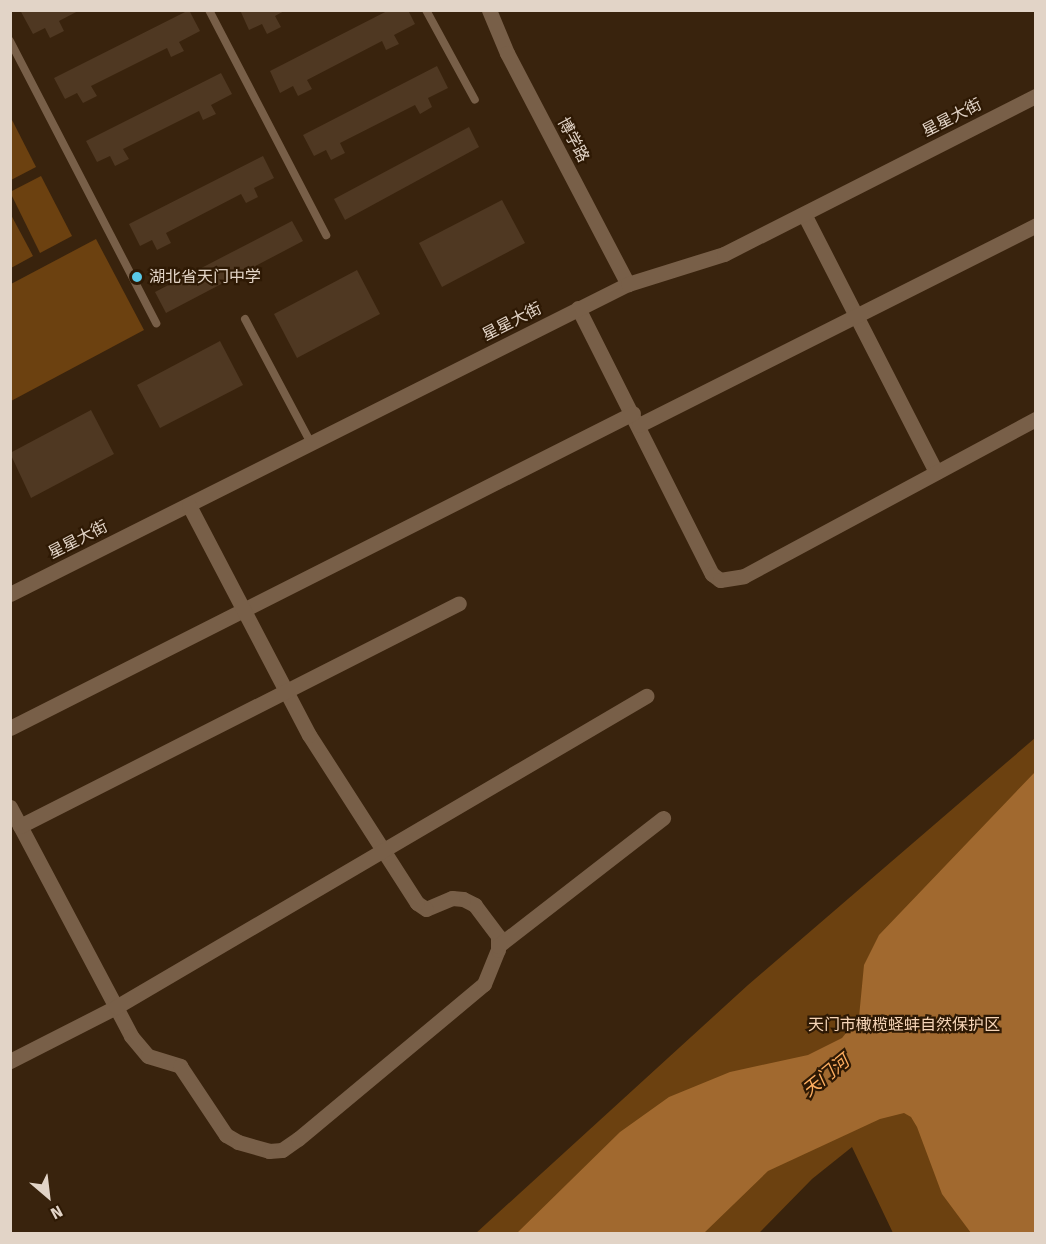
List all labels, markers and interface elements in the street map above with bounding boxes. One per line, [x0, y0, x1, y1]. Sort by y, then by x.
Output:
street label: 星星大街 [919, 95, 985, 141]
street label: 博学路 [553, 114, 593, 166]
place label: 湖北省天门中学 [149, 267, 261, 287]
marker: 湖北省天门中学 [130, 270, 144, 284]
street label: 星星大街 [479, 299, 545, 345]
street label: 星星大街 [45, 517, 111, 563]
park label: 天门市橄榄蛏蚌自然保护区 [808, 1015, 1000, 1035]
water label: 天门河 [798, 1051, 854, 1101]
north arrow [18, 1166, 78, 1226]
text: N [48, 1201, 66, 1223]

